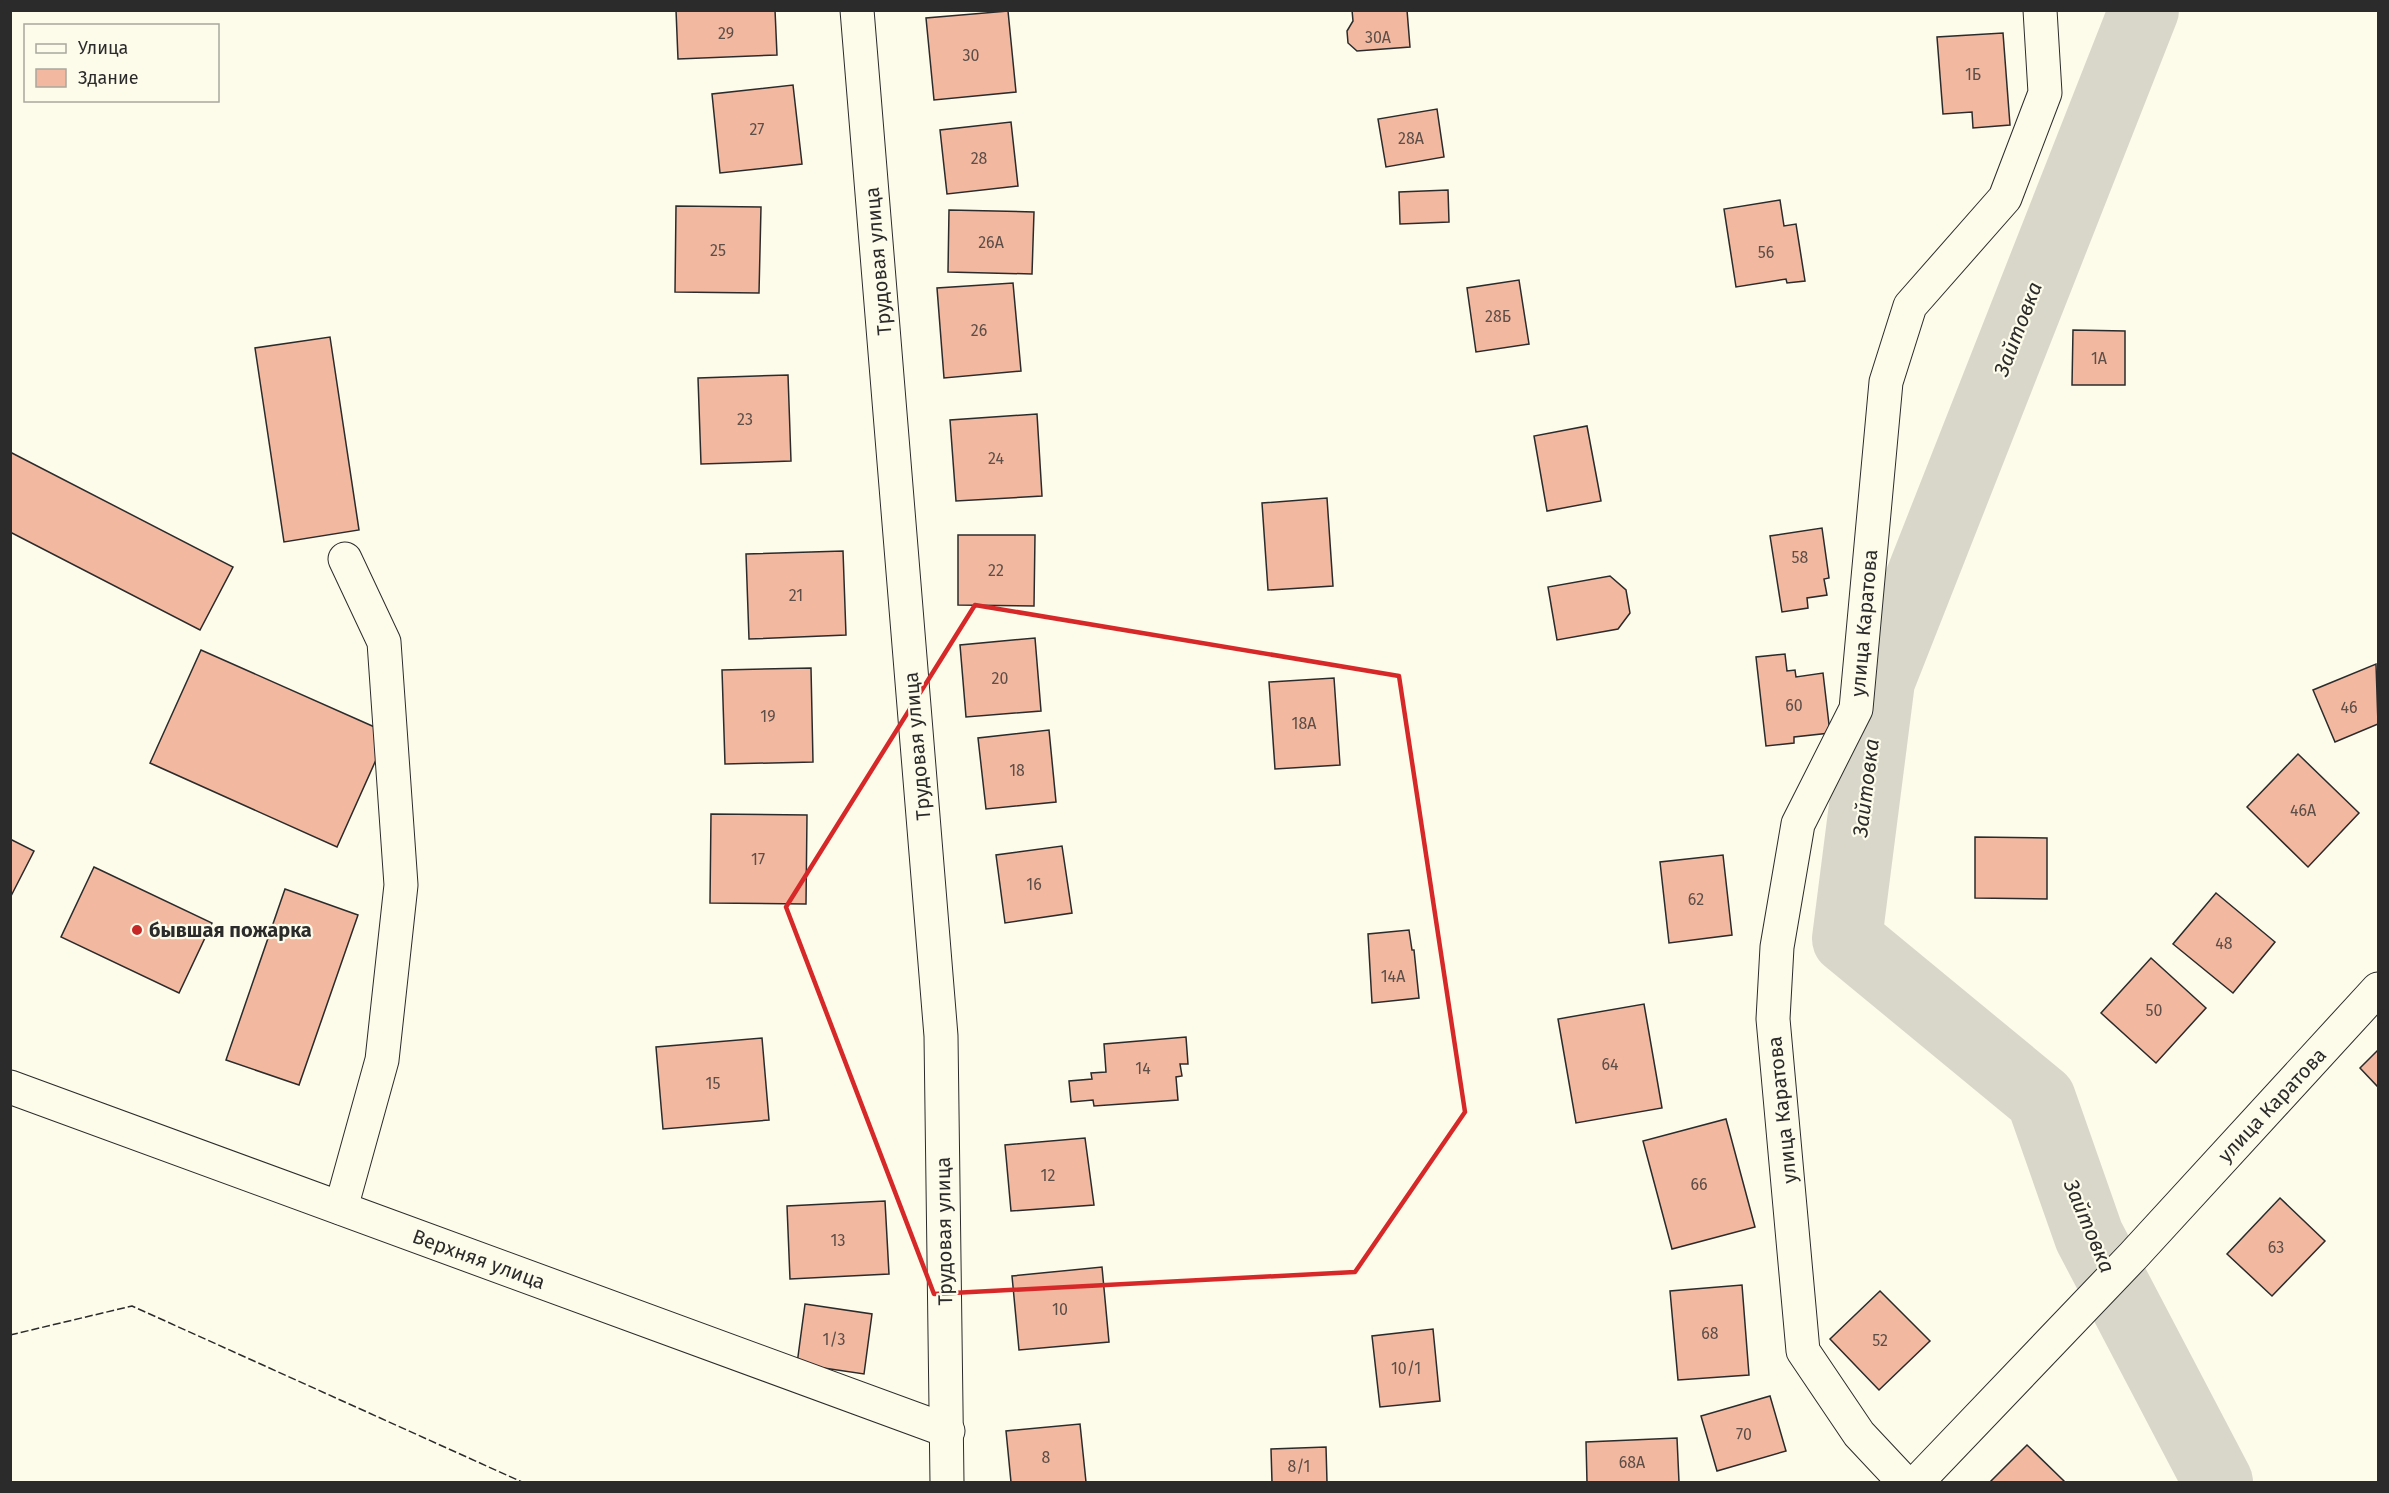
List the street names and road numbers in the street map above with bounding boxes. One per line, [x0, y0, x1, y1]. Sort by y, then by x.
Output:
street label: Трудовая улица [860, 186, 896, 336]
street label: улица Каратова [1846, 548, 1882, 698]
street label: Трудовая улица [899, 671, 935, 821]
street label: улица Каратова [1762, 1035, 1802, 1185]
street label: улица Каратова [2213, 1043, 2331, 1167]
street label: Трудовая улица [931, 1157, 957, 1305]
street label: Верхняя улица [409, 1224, 549, 1294]

